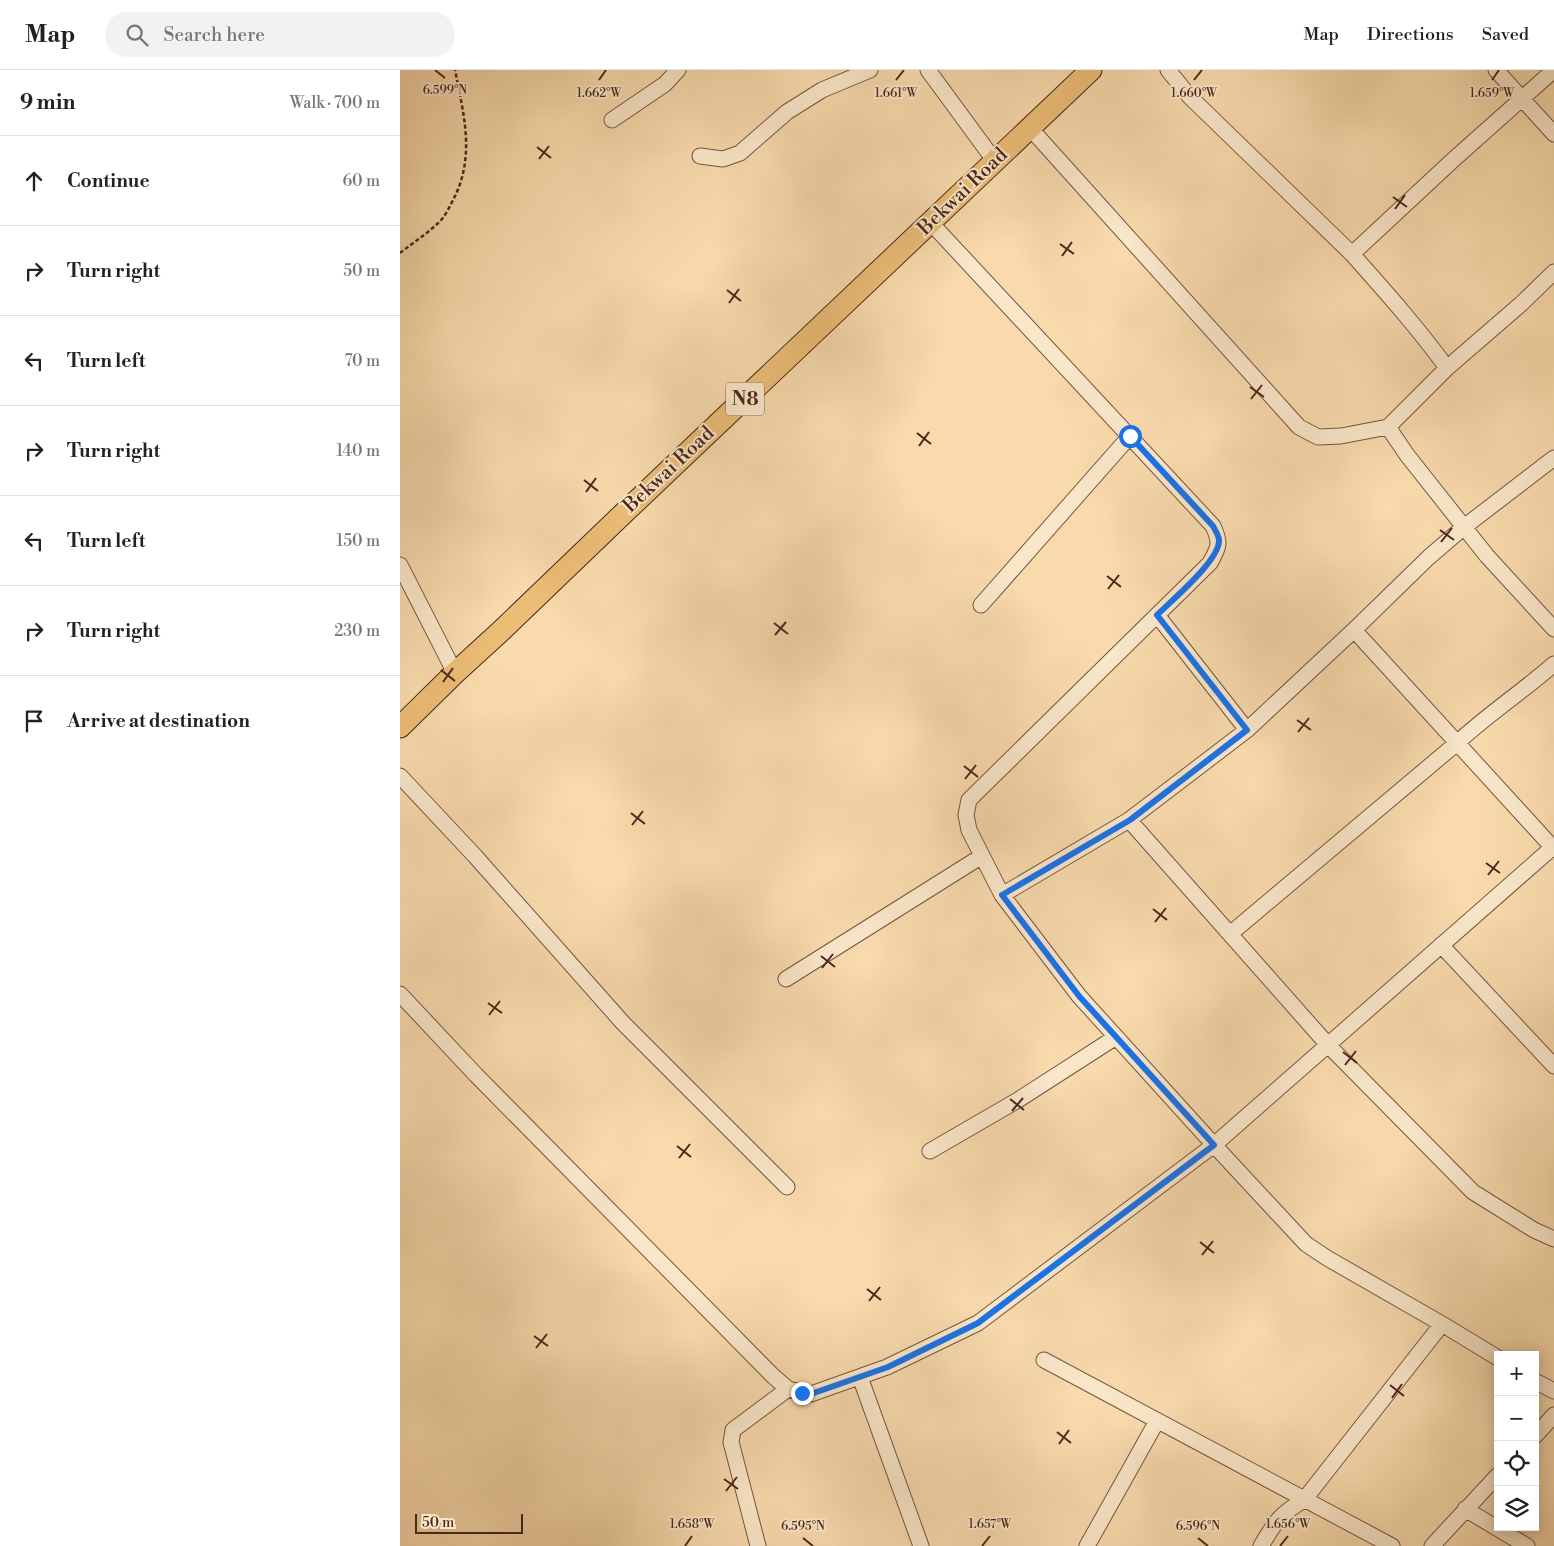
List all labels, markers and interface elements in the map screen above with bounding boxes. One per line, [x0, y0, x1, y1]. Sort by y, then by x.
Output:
search box [105, 12, 455, 57]
text: Map [25, 20, 75, 50]
icon: search [123, 21, 151, 49]
text: Search here [163, 23, 265, 47]
text: Map [1303, 23, 1339, 46]
text: Directions [1367, 23, 1454, 46]
text: Saved [1482, 23, 1529, 46]
text: 6.599°N [423, 83, 467, 98]
text: 1.662°W [577, 86, 622, 101]
text: 1.661°W [875, 86, 918, 101]
text: 1.660°W [1171, 86, 1218, 101]
text: 1.659°W [1470, 86, 1515, 101]
text: 9 min [20, 90, 75, 116]
text: Walk · 700 m [290, 93, 380, 113]
street label: Bekwai Road [912, 142, 1014, 242]
icon: ahead [20, 167, 48, 195]
text: Continue [67, 169, 150, 193]
text: 60 m [342, 171, 380, 191]
icon: right [20, 257, 48, 285]
text: Turn right [67, 259, 160, 283]
text: 50 m [343, 261, 380, 281]
icon: left [20, 347, 48, 375]
text: Turn left [67, 349, 146, 373]
text: 70 m [344, 351, 380, 371]
road number: N8 [726, 382, 764, 416]
street label: Bekwai Road [617, 421, 720, 519]
route start [1119, 425, 1142, 448]
icon: right [20, 437, 48, 465]
text: Turn right [67, 439, 160, 463]
text: 140 m [336, 441, 380, 461]
icon: left [20, 527, 48, 555]
text: Turn left [67, 529, 146, 553]
text: 150 m [336, 531, 380, 551]
icon: right [20, 617, 48, 645]
text: Turn right [67, 619, 160, 643]
text: 230 m [334, 621, 380, 641]
icon: arrive [20, 707, 48, 735]
text: Arrive at destination [67, 709, 250, 733]
map controls [1494, 1351, 1539, 1531]
button: + [1494, 1351, 1539, 1396]
route end [791, 1382, 814, 1405]
button: − [1494, 1396, 1539, 1441]
button: locate [1494, 1441, 1539, 1486]
button: layers [1494, 1486, 1539, 1531]
scale bar [415, 1511, 522, 1534]
text: 50 m [422, 1514, 454, 1532]
text: 1.658°W [670, 1517, 715, 1532]
text: 1.657°W [969, 1517, 1013, 1532]
text: 1.656°W [1266, 1517, 1311, 1532]
text: 6.595°N [781, 1519, 825, 1534]
text: 6.596°N [1176, 1519, 1220, 1534]

